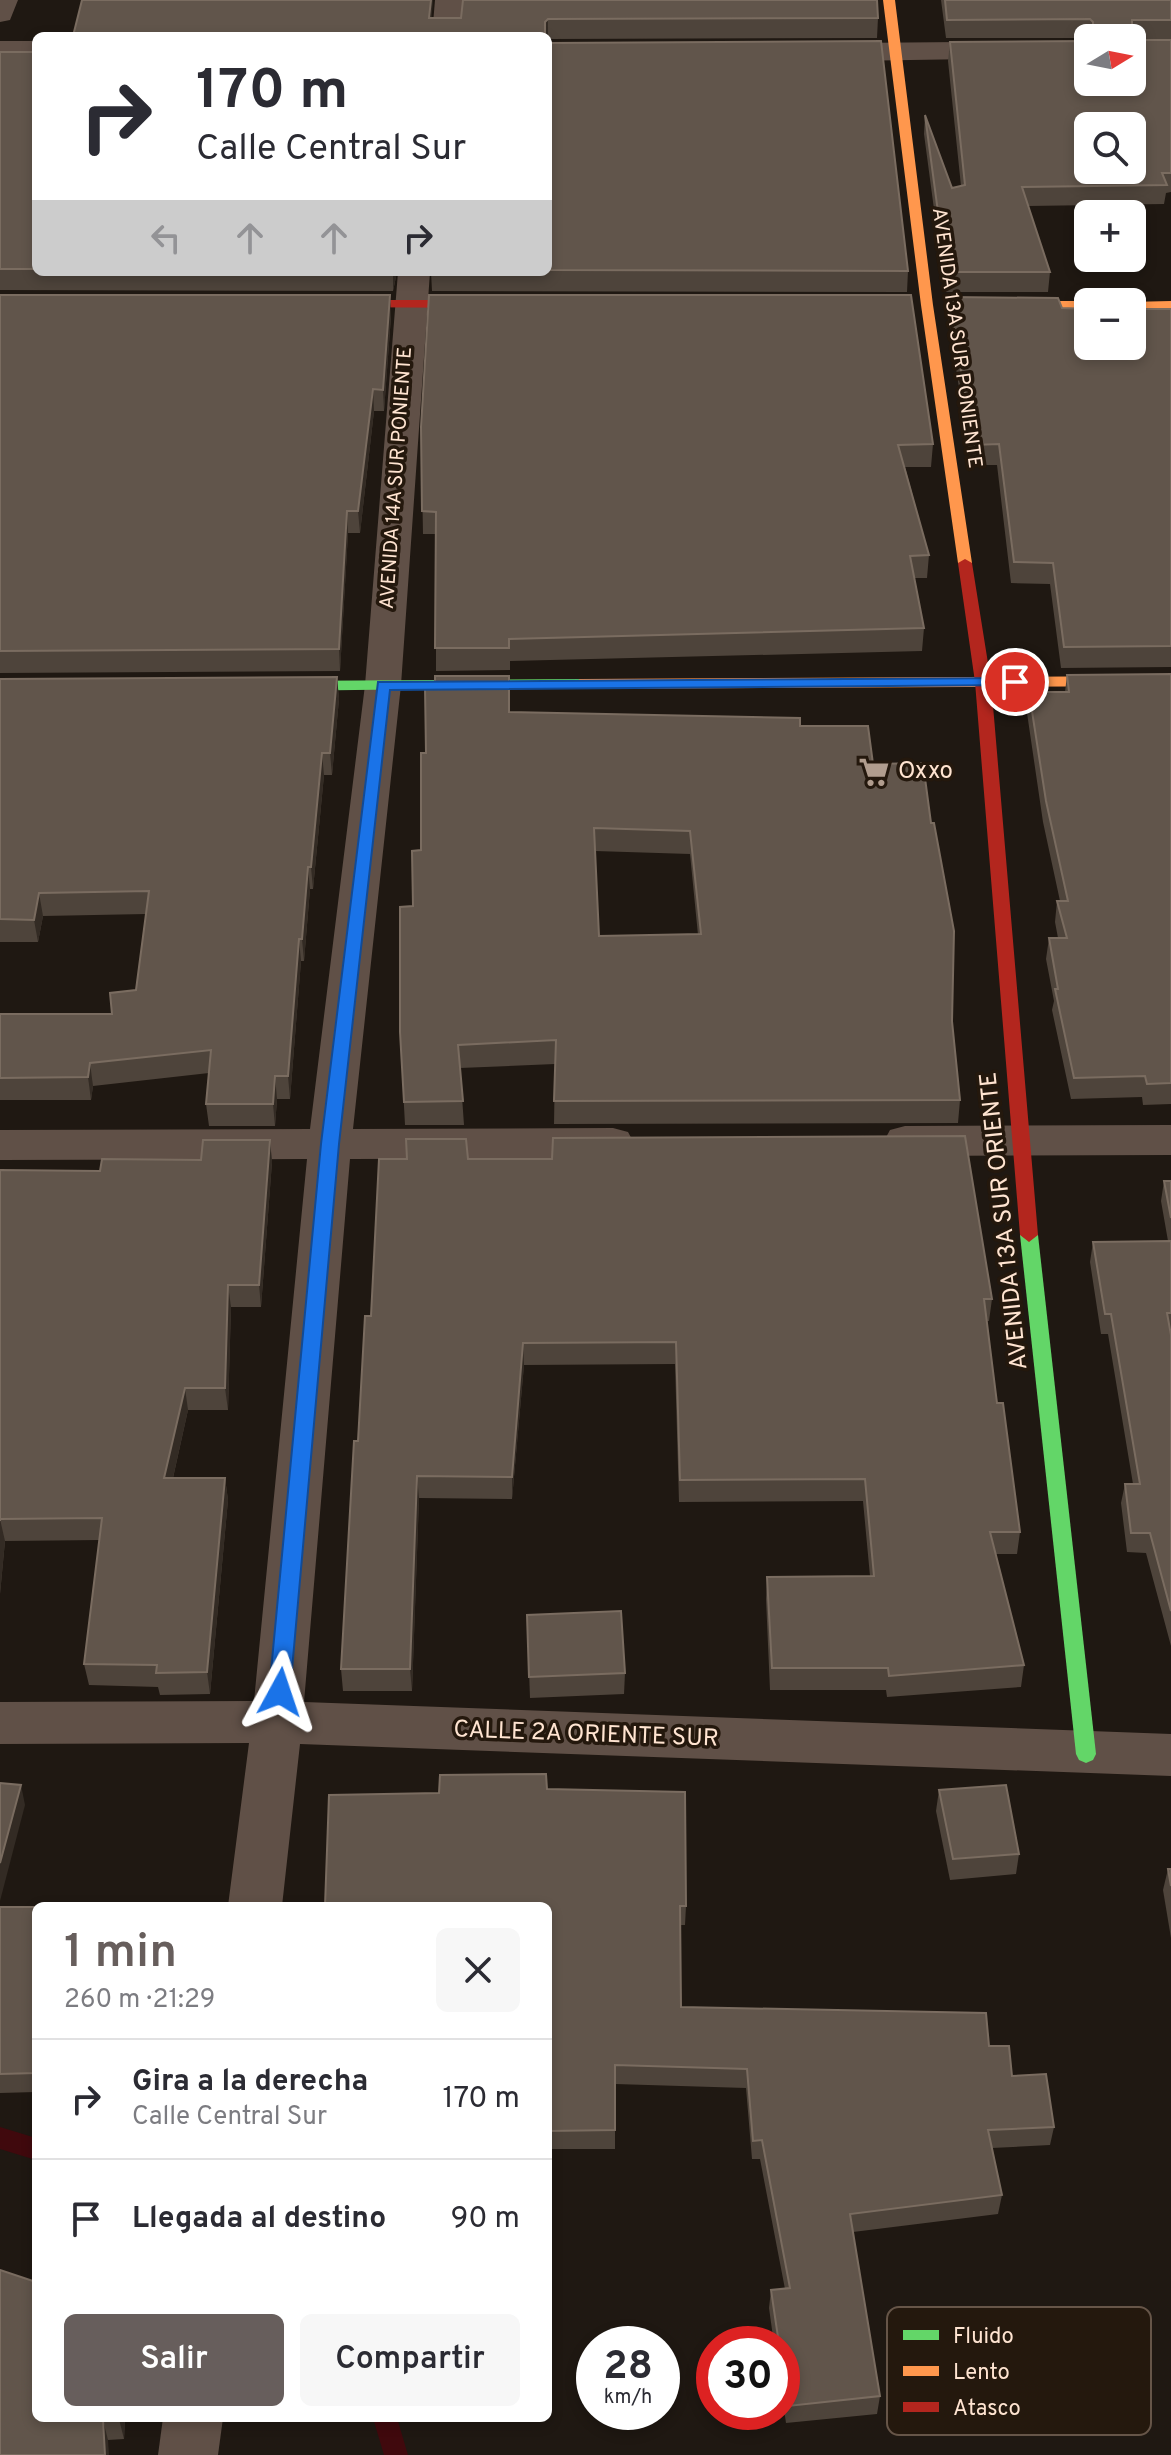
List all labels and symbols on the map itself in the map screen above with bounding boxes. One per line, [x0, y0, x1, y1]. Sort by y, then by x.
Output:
north arrow [1074, 24, 1146, 96]
street label: AVENIDA 13A SUR PONIENTE [925, 206, 987, 470]
street label: AVENIDA 14A SUR PONIENTE [375, 346, 419, 610]
pin [981, 648, 1049, 716]
supermarket icon: Oxxo [857, 755, 891, 789]
place label: Oxxo [898, 757, 953, 787]
street label: AVENIDA 13A SUR ORIENTE [974, 1071, 1036, 1371]
position arrow [238, 1650, 322, 1734]
street label: CALLE 2A ORIENTE SUR [453, 1715, 719, 1755]
legend [887, 2307, 1151, 2435]
text: Fluido [953, 2324, 1014, 2351]
speed limit sign: 30 [696, 2326, 800, 2430]
text: Lento [953, 2360, 1010, 2387]
text: Atasco [953, 2396, 1021, 2423]

